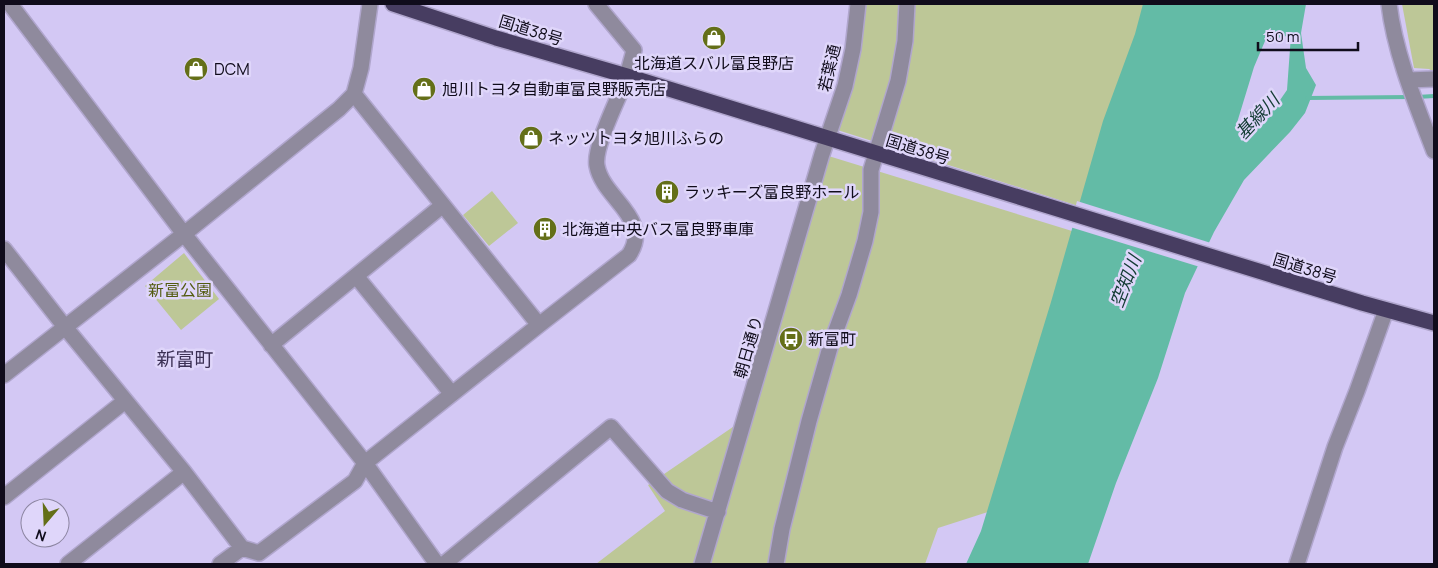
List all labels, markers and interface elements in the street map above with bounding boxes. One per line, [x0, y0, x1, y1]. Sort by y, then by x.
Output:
street label: 国道38号 [496, 10, 566, 50]
scale bar [1258, 20, 1358, 52]
shop icon: 北海道スバル富良野店 [701, 25, 727, 51]
text: 50 m [1266, 26, 1300, 47]
street label: 若葉通 [813, 42, 845, 94]
place label: 北海道スバル富良野店 [634, 52, 794, 74]
shop icon: DCM [183, 56, 209, 82]
place label: DCM [214, 58, 250, 80]
shop icon: 旭川トヨタ自動車富良野販売店 [411, 76, 437, 102]
place label: 旭川トヨタ自動車富良野販売店 [442, 78, 666, 100]
water label: 基線川 [1230, 87, 1286, 144]
shop icon: ネッツトヨタ旭川ふらの [518, 125, 544, 151]
place label: ネッツトヨタ旭川ふらの [548, 127, 724, 149]
street label: 国道38号 [883, 129, 953, 169]
building icon: ラッキーズ富良野ホール [654, 179, 680, 205]
place label: ラッキーズ富良野ホール [684, 181, 859, 203]
building icon: 北海道中央バス富良野車庫 [532, 216, 558, 242]
place label: 北海道中央バス富良野車庫 [562, 218, 754, 240]
street label: 国道38号 [1270, 248, 1340, 288]
water label: 空知川 [1104, 250, 1147, 311]
park label: 新冨公園 [148, 279, 212, 301]
street label: 朝日通り [729, 313, 767, 381]
bus stop icon: 新富町 [778, 326, 804, 352]
place label: 新富町 [808, 328, 856, 350]
district label: 新富町 [156, 346, 214, 372]
north arrow [20, 498, 70, 548]
text: N [33, 525, 48, 546]

